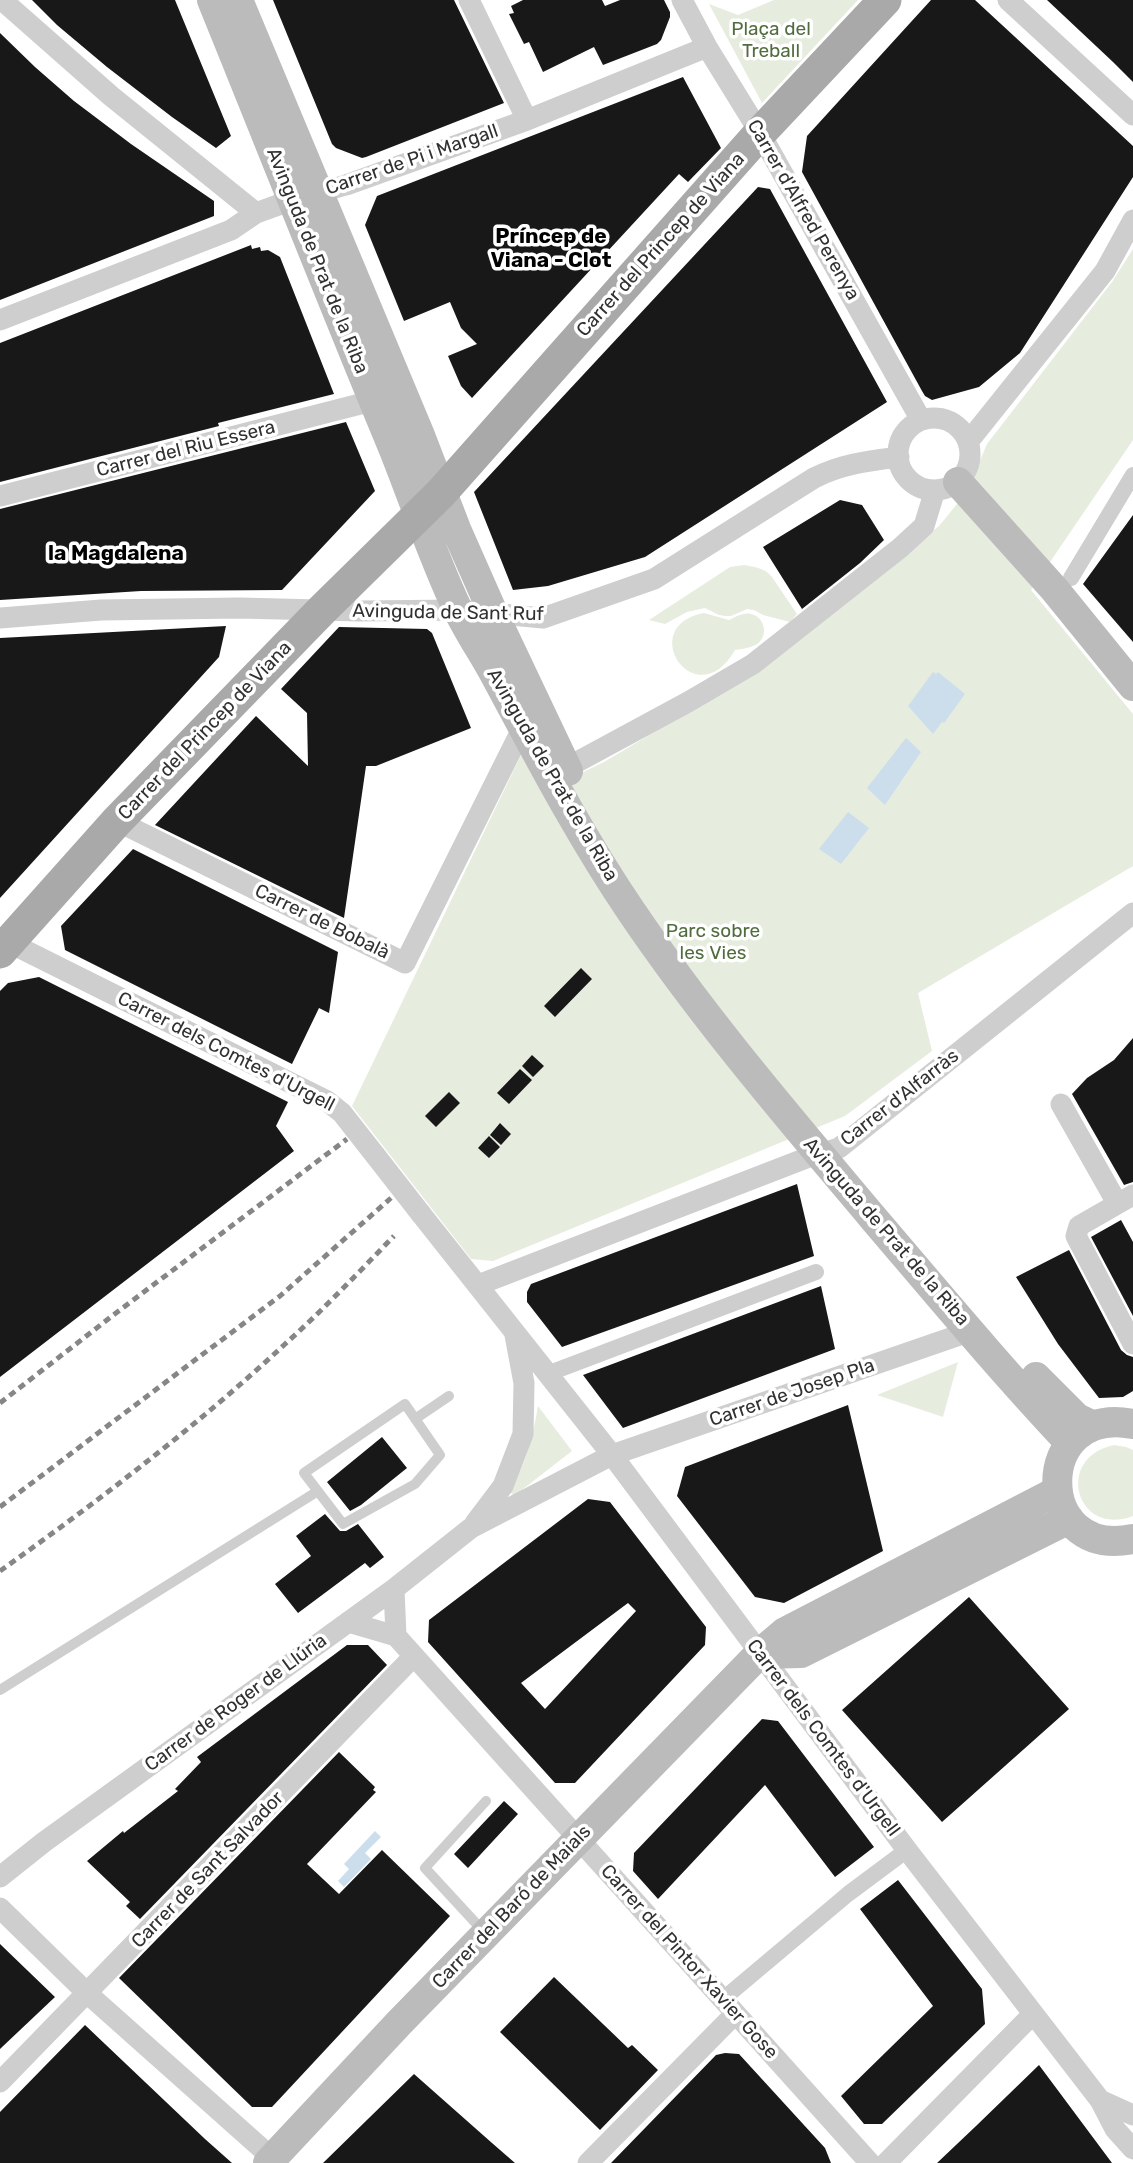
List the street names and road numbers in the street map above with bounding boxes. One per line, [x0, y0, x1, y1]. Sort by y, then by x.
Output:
street label: Carrer d'Alfred Perenya [742, 116, 864, 304]
street label: Carrer de Pi i Margall [323, 120, 501, 200]
street label: Avinguda de Prat de la Riba [261, 145, 373, 377]
street label: Carrer del Princep de Viana [572, 148, 750, 342]
street label: Carrer del Riu Essera [94, 416, 278, 482]
street label: Avinguda de Sant Ruf [352, 600, 544, 626]
street label: Carrer del Princep de Viana [113, 637, 297, 825]
street label: Avinguda de Prat de la Riba [482, 665, 622, 885]
street label: Carrer de Bobalà [251, 880, 393, 964]
street label: Carrer dels Comtes d'Urgell [114, 987, 338, 1117]
street label: Carrer d'Alfarràs [836, 1045, 964, 1151]
street label: Avinguda de Prat de la Riba [798, 1133, 974, 1331]
street label: Carrer de Josep Pla [706, 1354, 878, 1432]
street label: Carrer de Roger de Llúria [141, 1629, 331, 1777]
street label: Carrer dels Comtes d'Urgell [742, 1635, 904, 1841]
street label: Carrer de Sant Salvador [127, 1787, 289, 1953]
street label: Carrer del Baró de Maials [428, 1821, 596, 1993]
street label: Carrer del Pintor Xavier Gose [596, 1860, 782, 2064]

